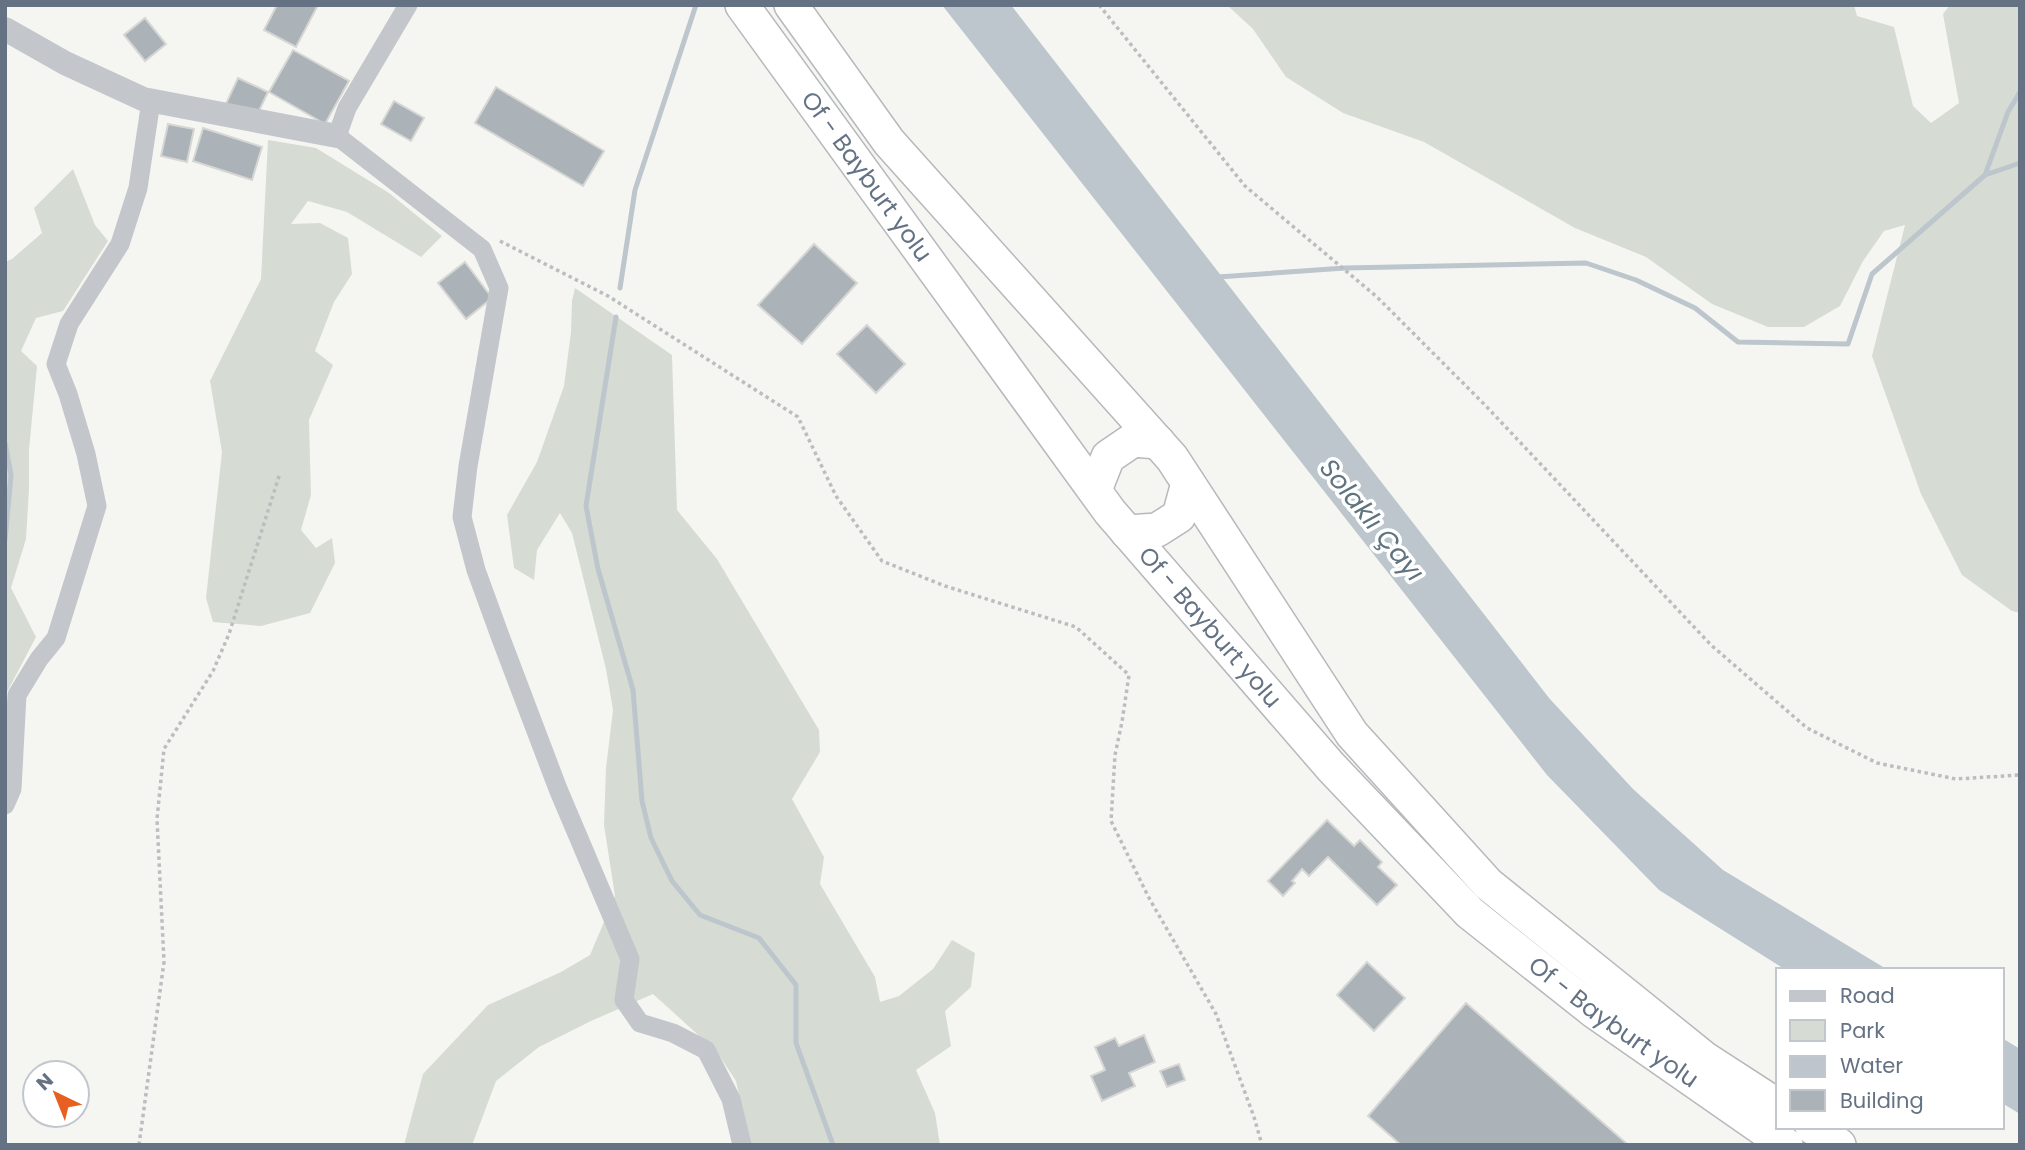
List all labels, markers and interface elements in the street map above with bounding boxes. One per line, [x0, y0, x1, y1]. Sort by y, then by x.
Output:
street label: Of - Bayburt yolu [794, 84, 940, 268]
water label: Solaklı Çayı [1311, 451, 1433, 589]
street label: Of - Bayburt yolu [1131, 539, 1289, 715]
street label: Of - Bayburt yolu [1522, 949, 1705, 1095]
legend [1776, 968, 2004, 1129]
text: Road [1840, 981, 1895, 1010]
text: Park [1840, 1016, 1885, 1045]
text: Water [1840, 1051, 1903, 1080]
north arrow [21, 1059, 91, 1129]
text: N [30, 1067, 59, 1097]
text: Building [1840, 1086, 1924, 1115]

